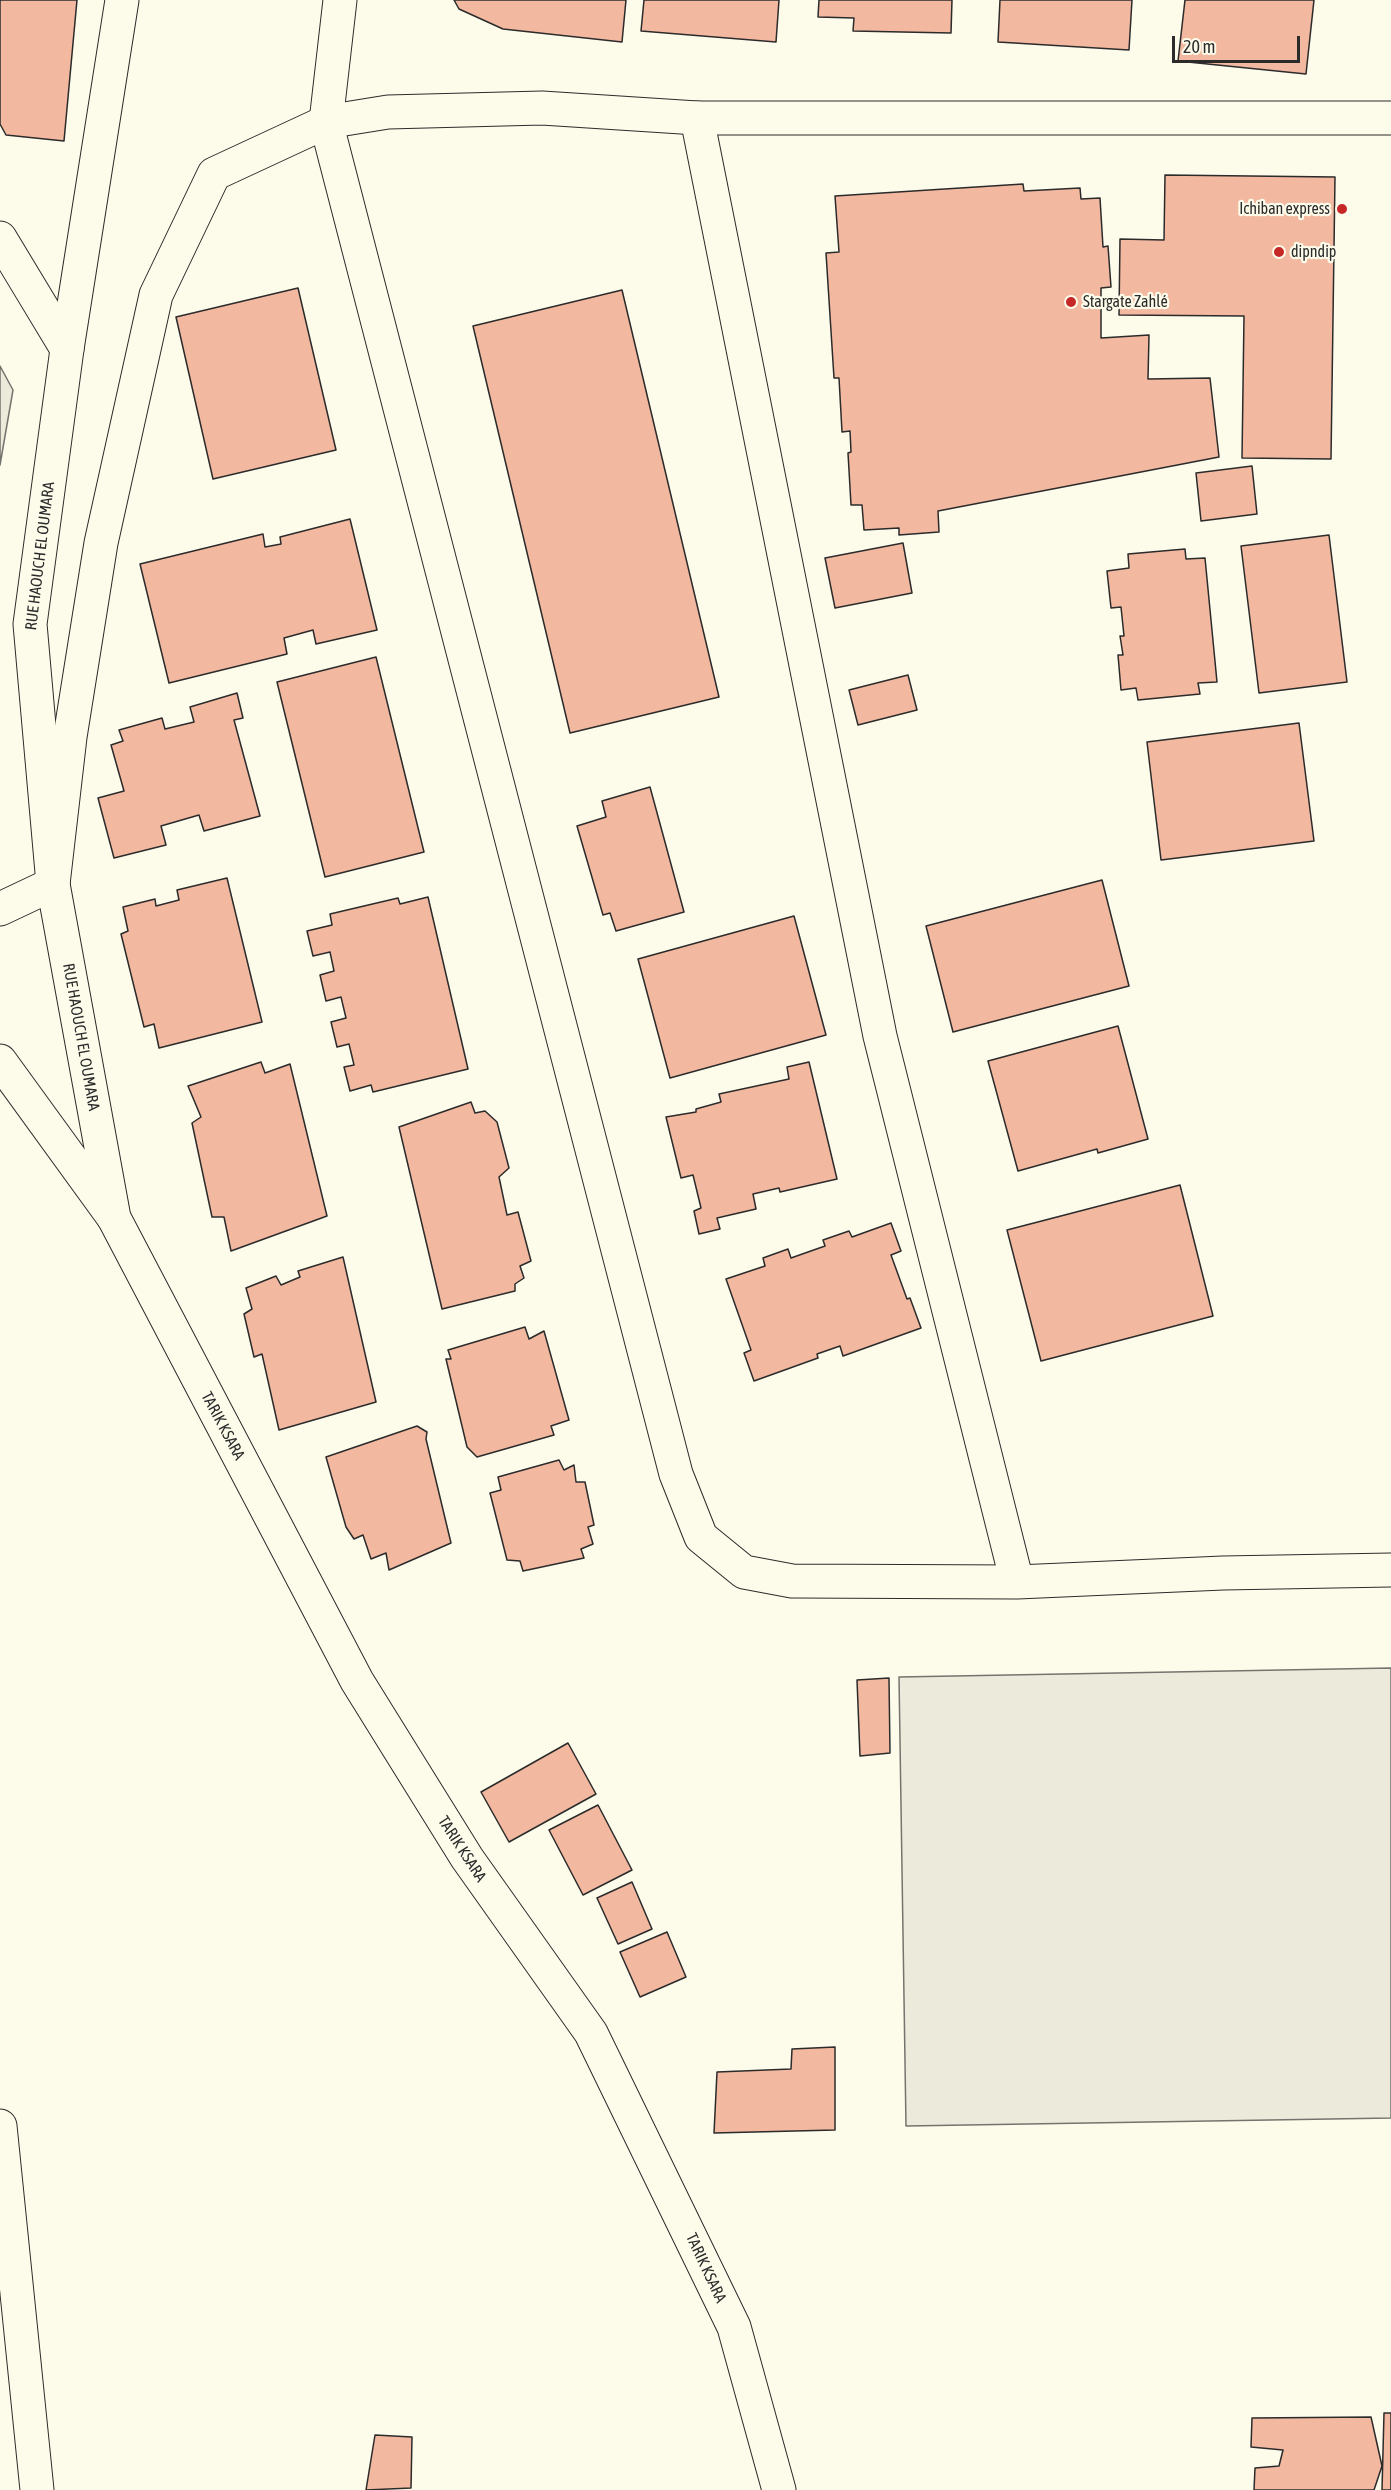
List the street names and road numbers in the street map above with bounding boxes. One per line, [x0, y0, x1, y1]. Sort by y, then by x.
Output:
street label: RUE HAOUCH EL OUMARA [21, 481, 59, 631]
street label: RUE HAOUCH EL OUMARA [59, 962, 103, 1112]
street label: TARIK KSARA [197, 1389, 249, 1463]
street label: TARIK KSARA [434, 1812, 490, 1886]
street label: TARIK KSARA [682, 2230, 730, 2306]

